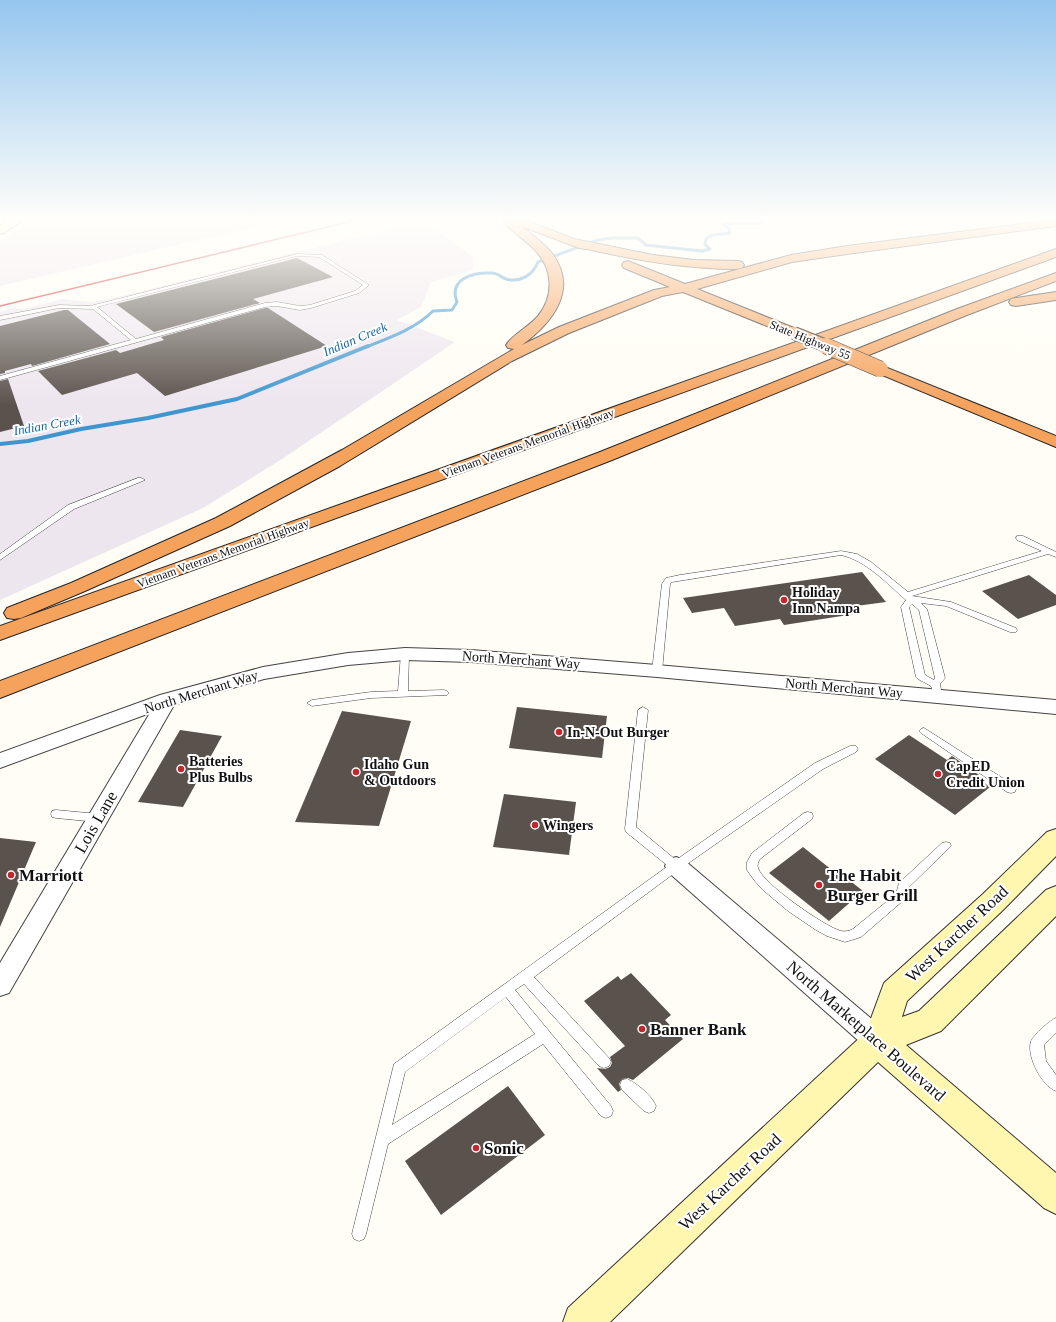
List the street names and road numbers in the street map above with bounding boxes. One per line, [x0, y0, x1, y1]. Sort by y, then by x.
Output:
street label: State Highway 55 [768, 317, 852, 363]
street label: Vietnam Veterans Memorial Highway [440, 405, 616, 481]
street label: Vietnam Veterans Memorial Highway [135, 515, 311, 591]
street label: North Merchant Way [461, 648, 581, 672]
street label: North Merchant Way [142, 668, 260, 716]
street label: North Merchant Way [784, 675, 904, 701]
street label: Lois Lane [71, 788, 121, 856]
street label: West Karcher Road [902, 881, 1012, 986]
street label: North Marketplace Boulevard [783, 957, 950, 1105]
street label: West Karcher Road [675, 1129, 785, 1234]

